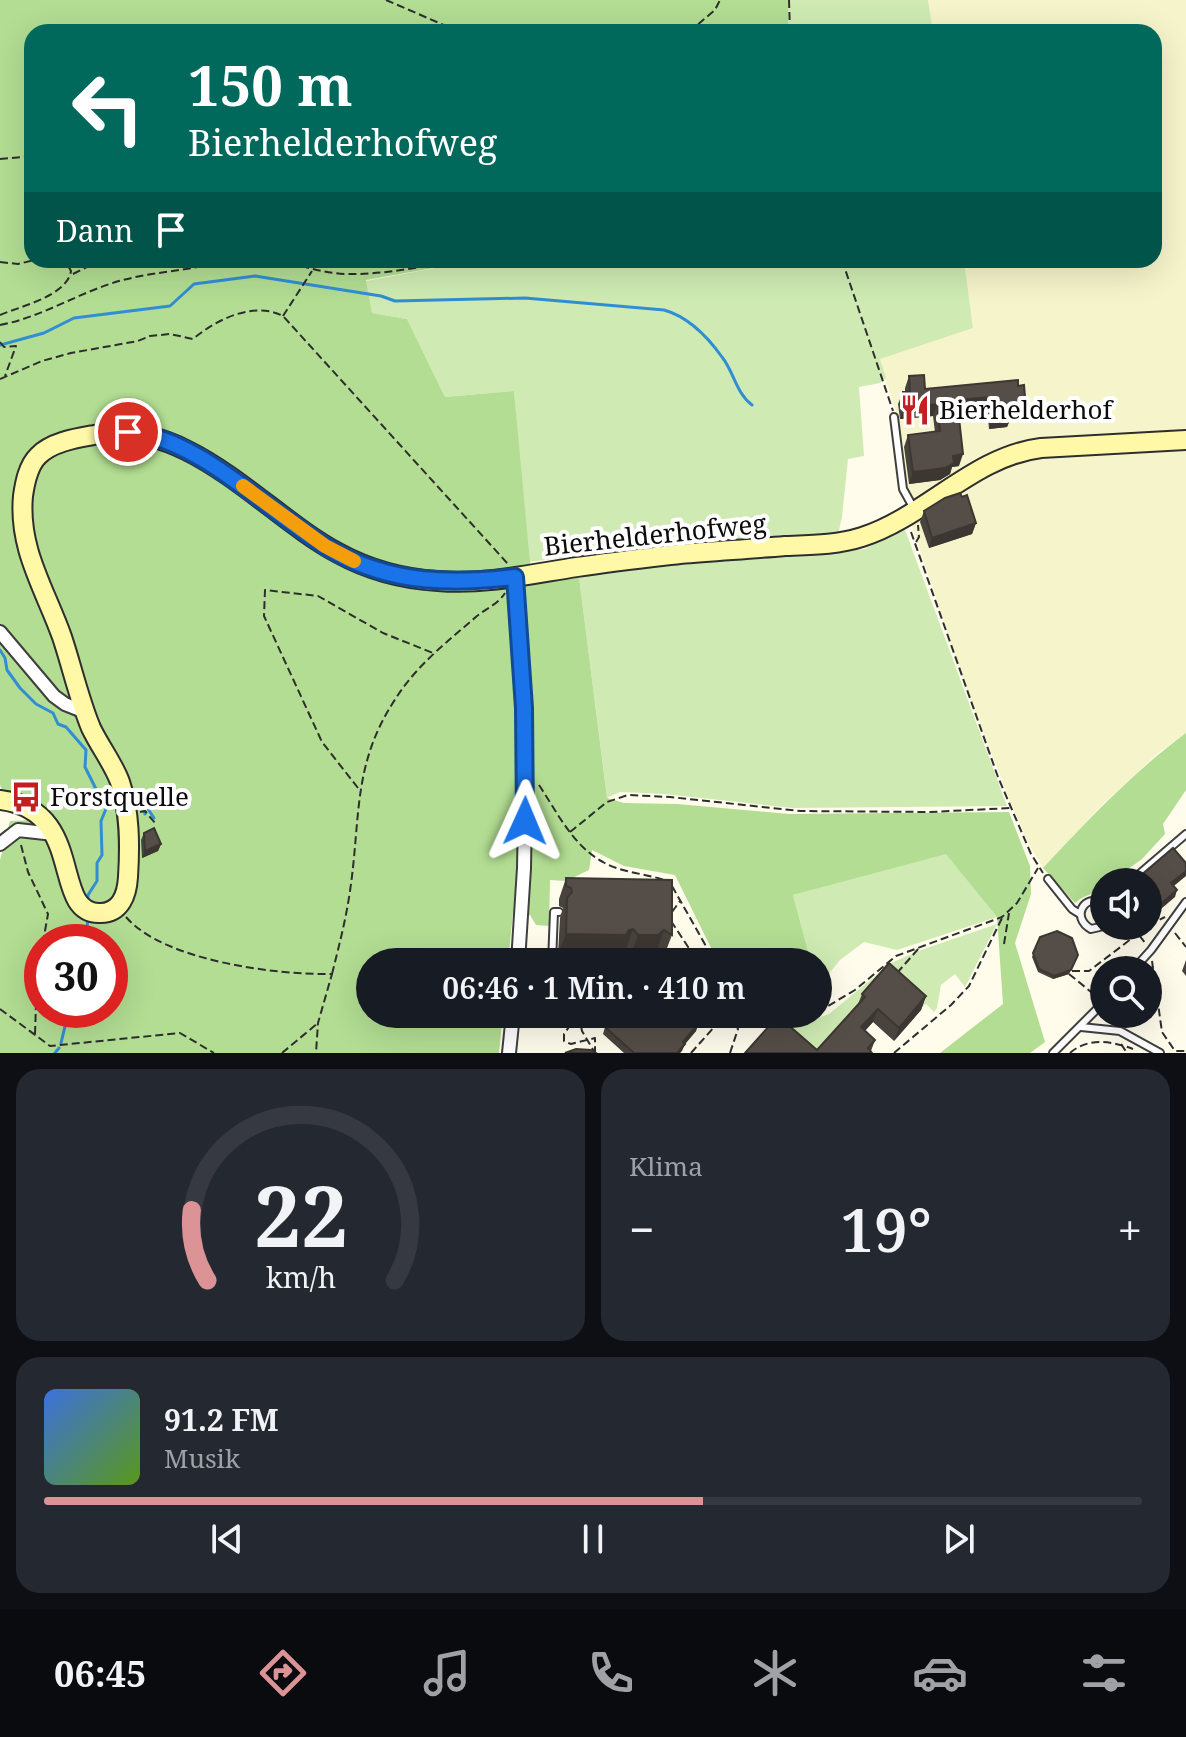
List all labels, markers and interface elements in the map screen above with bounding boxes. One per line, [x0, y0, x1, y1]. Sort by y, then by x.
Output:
text: 150 m [188, 46, 353, 122]
icon: left [56, 56, 160, 160]
text: Bierhelderhofweg [188, 118, 497, 167]
icon: arrive [149, 208, 193, 252]
text: Dann [56, 210, 133, 251]
place label: Bierhelderhof [939, 391, 1115, 427]
restaurant icon: Bierhelderhof [898, 393, 932, 427]
pin [94, 398, 162, 466]
icon: arrive [106, 410, 150, 454]
street label: Bierhelderhofweg [542, 504, 768, 564]
place label: Forstquelle [50, 778, 189, 814]
position arrow [483, 779, 567, 863]
bus stop icon: Forstquelle [9, 780, 43, 814]
map controls [1090, 868, 1162, 1028]
button: sound [1090, 868, 1162, 940]
speed limit sign: 30 [24, 924, 128, 1028]
button: search [1090, 956, 1162, 1028]
text: 06:46 · 1 Min. · 410 m [442, 967, 746, 1008]
text: Klima [629, 1148, 703, 1184]
text: 22 [253, 1158, 348, 1271]
text: 19° [840, 1188, 932, 1270]
text: − [629, 1199, 654, 1259]
text: + [1117, 1199, 1142, 1259]
text: km/h [265, 1257, 336, 1296]
text: 91.2 FM [164, 1399, 279, 1440]
text: Musik [164, 1440, 240, 1476]
icon: previous [205, 1517, 249, 1561]
icon: pause [571, 1517, 615, 1561]
icon: next [937, 1517, 981, 1561]
icon: directions [255, 1645, 311, 1701]
icon: music [419, 1645, 475, 1701]
icon: phone [583, 1645, 639, 1701]
icon: climate [747, 1645, 803, 1701]
icon: car [912, 1645, 968, 1701]
icon: filters [1076, 1645, 1132, 1701]
text: 06:45 [54, 1649, 146, 1698]

